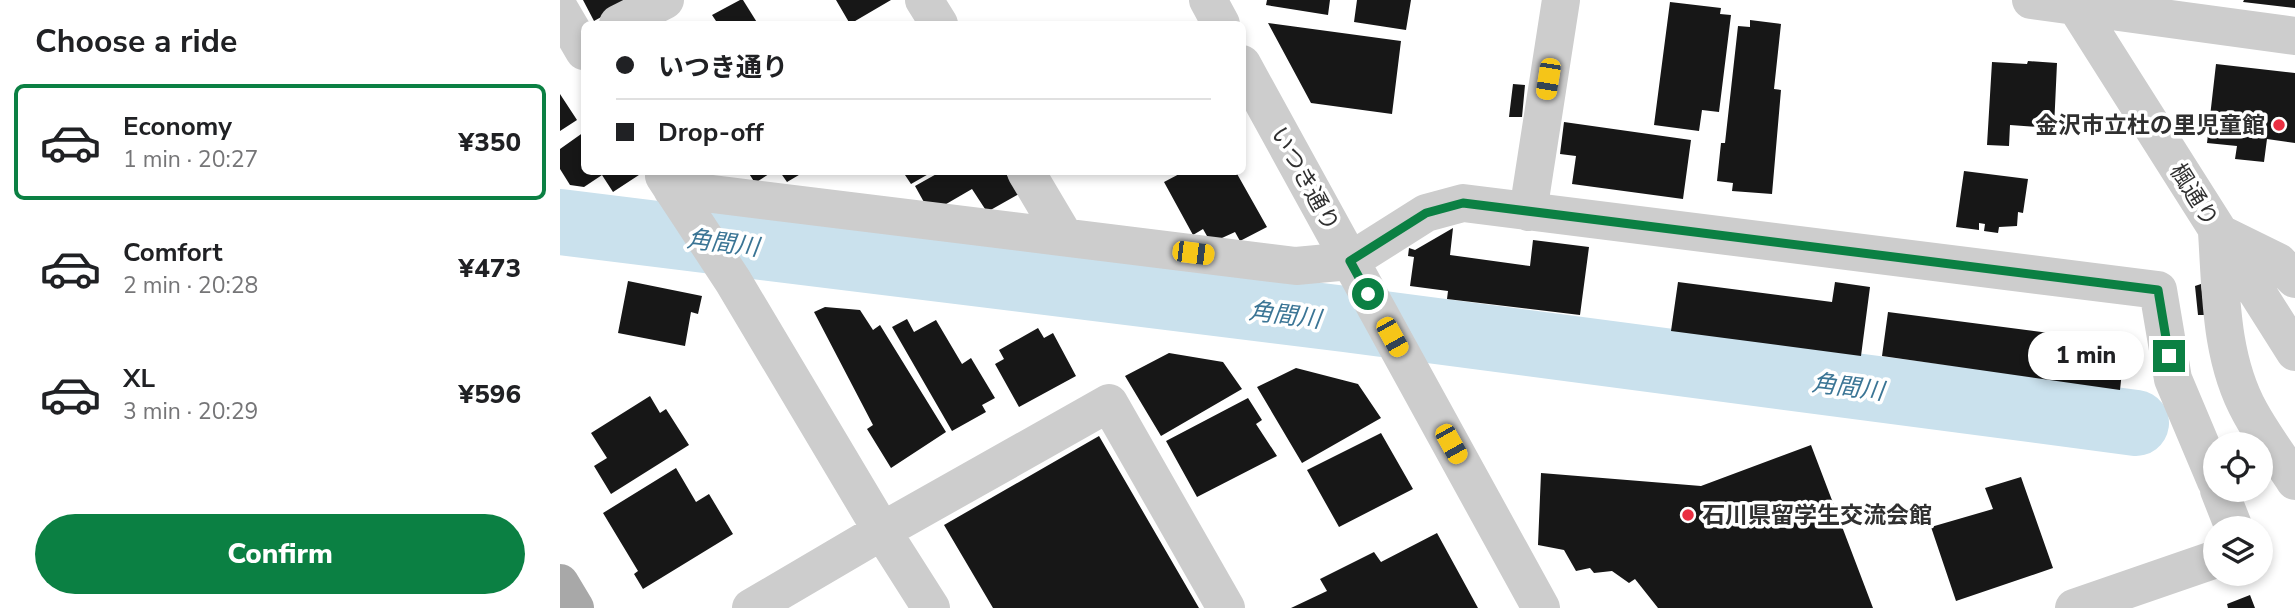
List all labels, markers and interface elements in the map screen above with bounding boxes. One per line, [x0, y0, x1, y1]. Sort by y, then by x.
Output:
text: Choose a ride [35, 20, 237, 63]
text: いつき通り [658, 50, 788, 85]
car [1535, 57, 1562, 101]
text: Economy [123, 109, 232, 144]
place label: 金沢市立杜の里児童館 [2035, 110, 2265, 141]
icon: car [39, 111, 102, 174]
text: Drop-off [658, 115, 764, 150]
marker: 金沢市立杜の里児童館 [2271, 117, 2287, 133]
street label: いつき通り [1264, 121, 1346, 237]
text: ¥350 [459, 125, 521, 160]
text: 1 min · 20:27 [123, 144, 258, 175]
street label: 楓通り [2163, 158, 2225, 232]
water label: 角間川 [685, 223, 764, 264]
text: Comfort [123, 235, 223, 270]
icon: car [39, 237, 102, 300]
car [1171, 240, 1216, 266]
text: ¥473 [459, 251, 521, 286]
text: 2 min · 20:28 [123, 270, 258, 301]
route start [1352, 278, 1384, 310]
water label: 角間川 [1247, 295, 1326, 336]
car [1373, 314, 1412, 360]
callout: 1 min [2029, 332, 2144, 380]
text: 1 min [2056, 340, 2116, 371]
route end [2153, 340, 2185, 372]
text: XL [123, 361, 155, 396]
icon: car [39, 363, 102, 426]
water label: 角間川 [1810, 367, 1889, 408]
text: ¥596 [459, 377, 521, 412]
text: 3 min · 20:29 [123, 396, 258, 427]
car [1432, 421, 1471, 467]
map controls [2203, 432, 2273, 586]
button: locate [2203, 432, 2273, 502]
place label: 石川県留学生交流会館 [1702, 500, 1932, 531]
marker: 石川県留学生交流会館 [1680, 507, 1696, 523]
button: Confirm [35, 514, 525, 594]
button: layers [2203, 516, 2273, 586]

